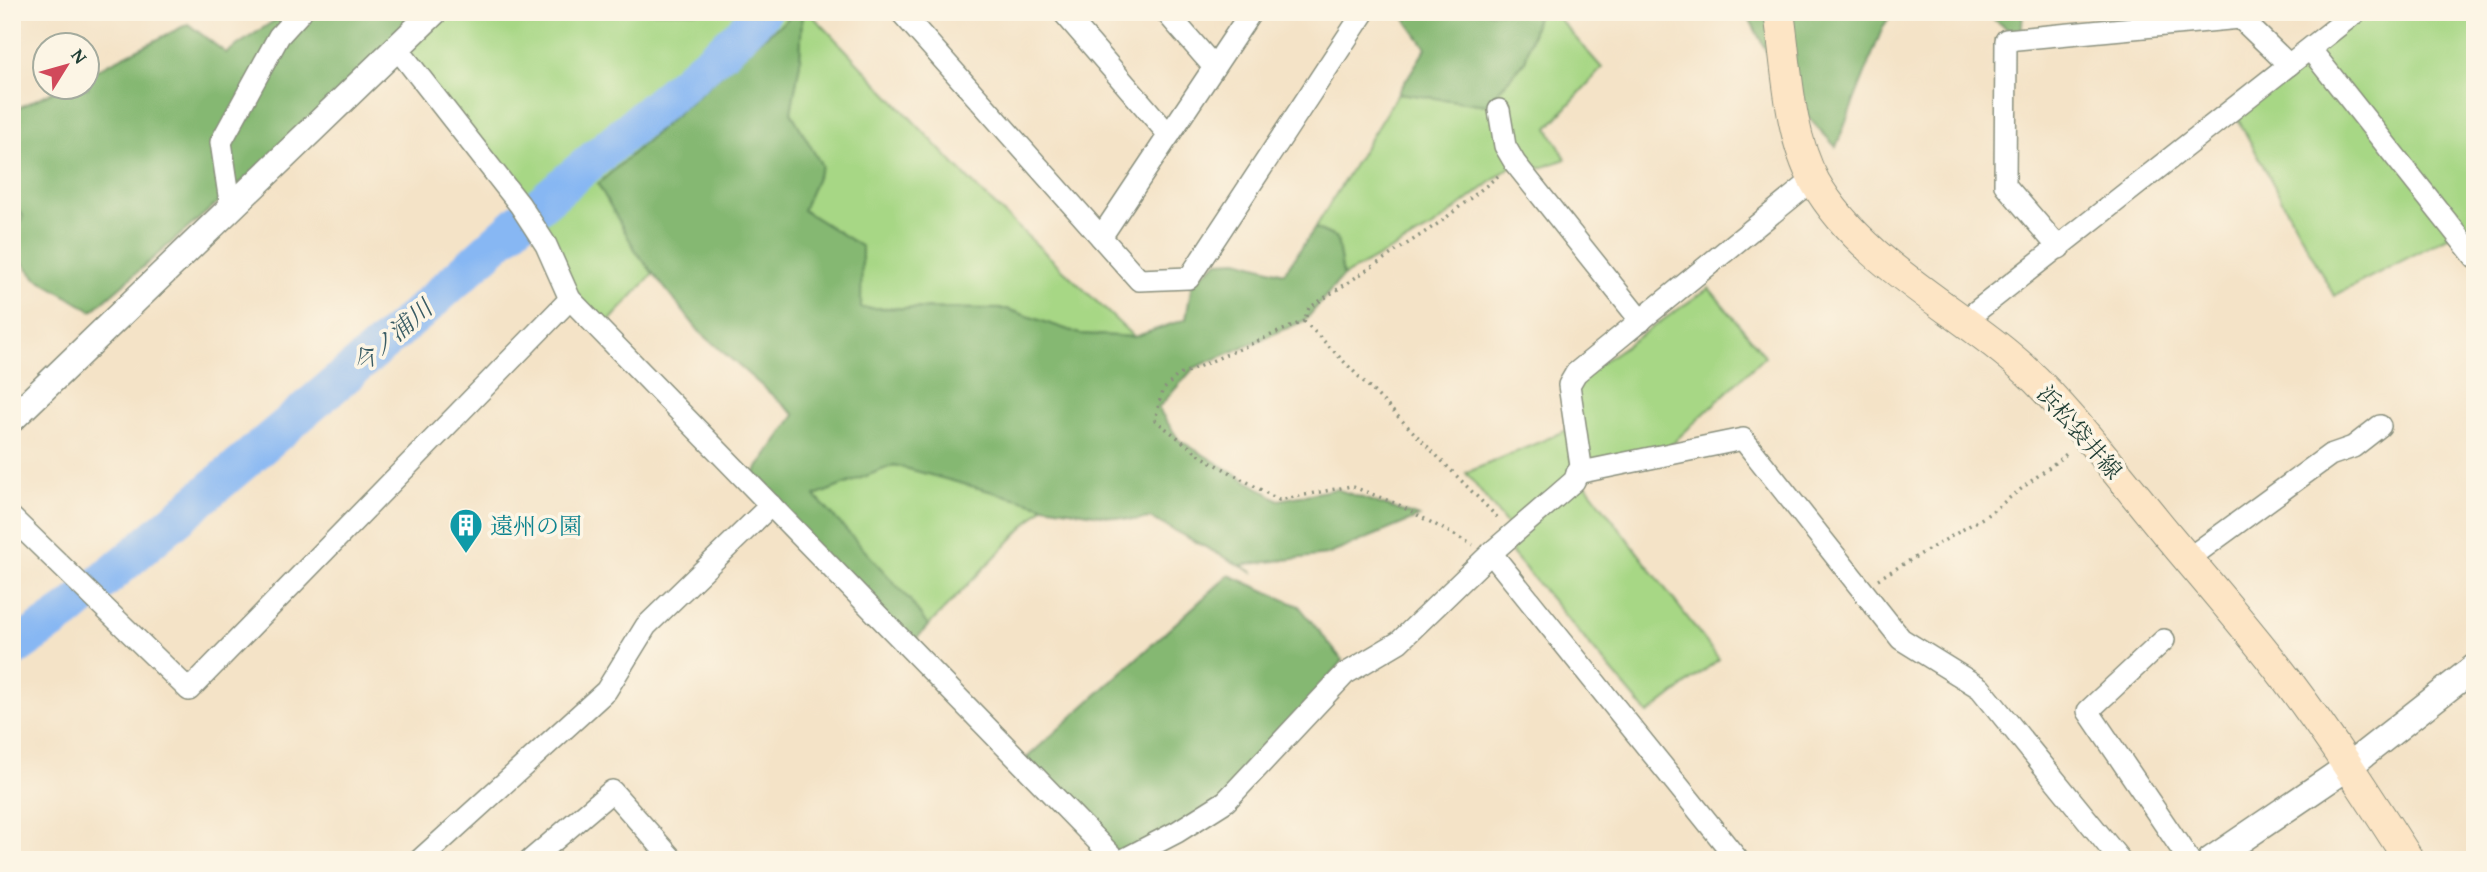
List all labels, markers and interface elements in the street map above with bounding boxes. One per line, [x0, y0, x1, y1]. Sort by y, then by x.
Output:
north arrow [32, 32, 102, 102]
text: N [65, 42, 95, 70]
water label: 今ノ浦川 [344, 289, 442, 381]
street label: 浜松袋井線 [2030, 378, 2130, 486]
building icon: 遠州の園 [447, 506, 485, 555]
place label: 遠州の園 [490, 509, 582, 542]

